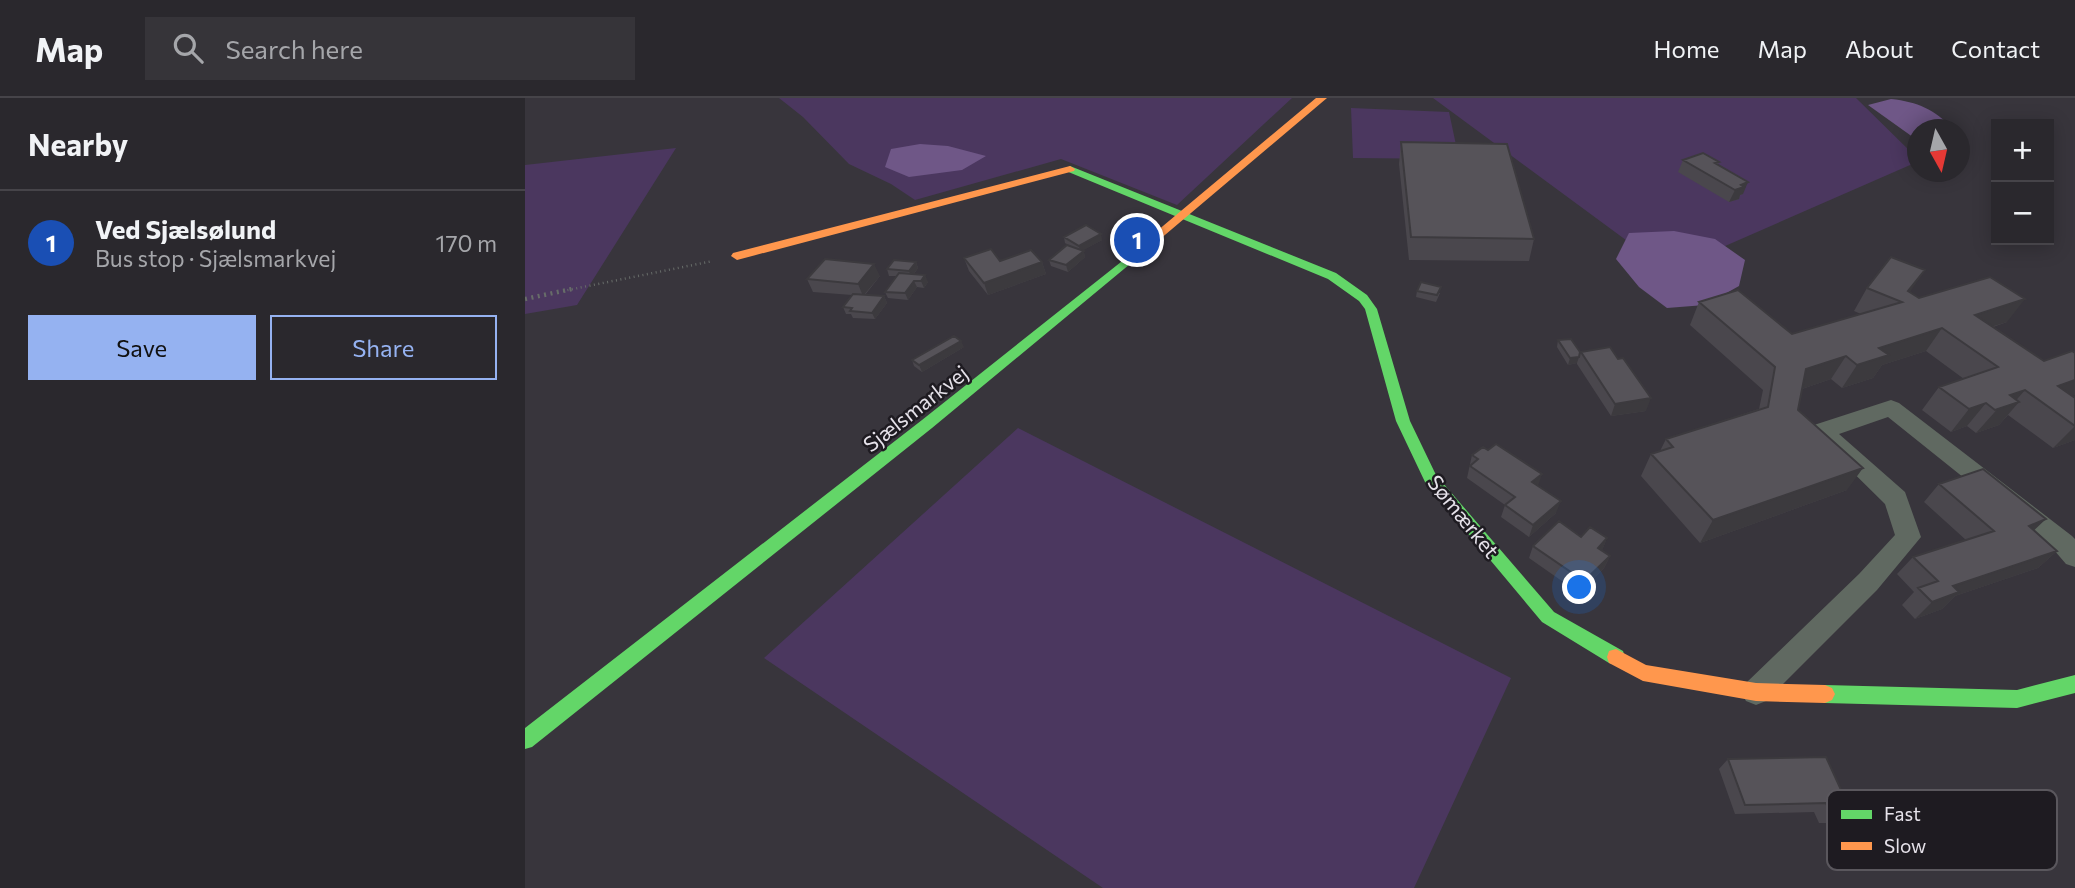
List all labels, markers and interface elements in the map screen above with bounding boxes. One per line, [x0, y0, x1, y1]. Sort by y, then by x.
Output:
search box [145, 17, 635, 80]
text: Map [35, 28, 103, 69]
icon: search [169, 29, 207, 67]
text: Search here [225, 33, 363, 64]
text: Home [1654, 34, 1720, 63]
text: Map [1758, 34, 1807, 63]
text: About [1845, 34, 1913, 63]
text: Contact [1951, 34, 2040, 63]
north arrow [1907, 119, 1970, 182]
map controls [1991, 119, 2054, 245]
button: + [1991, 119, 2054, 182]
text: Nearby [28, 125, 128, 162]
button: − [1991, 182, 2054, 245]
text: Ved Sjælsølund [95, 213, 276, 244]
pin: 1 [1114, 214, 1160, 266]
text: 1 [46, 229, 56, 257]
text: 170 m [436, 229, 497, 257]
text: Bus stop · Sjælsmarkvej [95, 244, 336, 272]
button: Save [28, 315, 256, 380]
button: Share [270, 315, 497, 380]
street label: Sjælsmarkvej [858, 359, 972, 457]
street label: Sømærket [1423, 470, 1505, 562]
your location [1562, 570, 1596, 604]
legend [1827, 790, 2057, 870]
text: Fast [1884, 802, 1921, 825]
text: Slow [1884, 834, 1926, 857]

